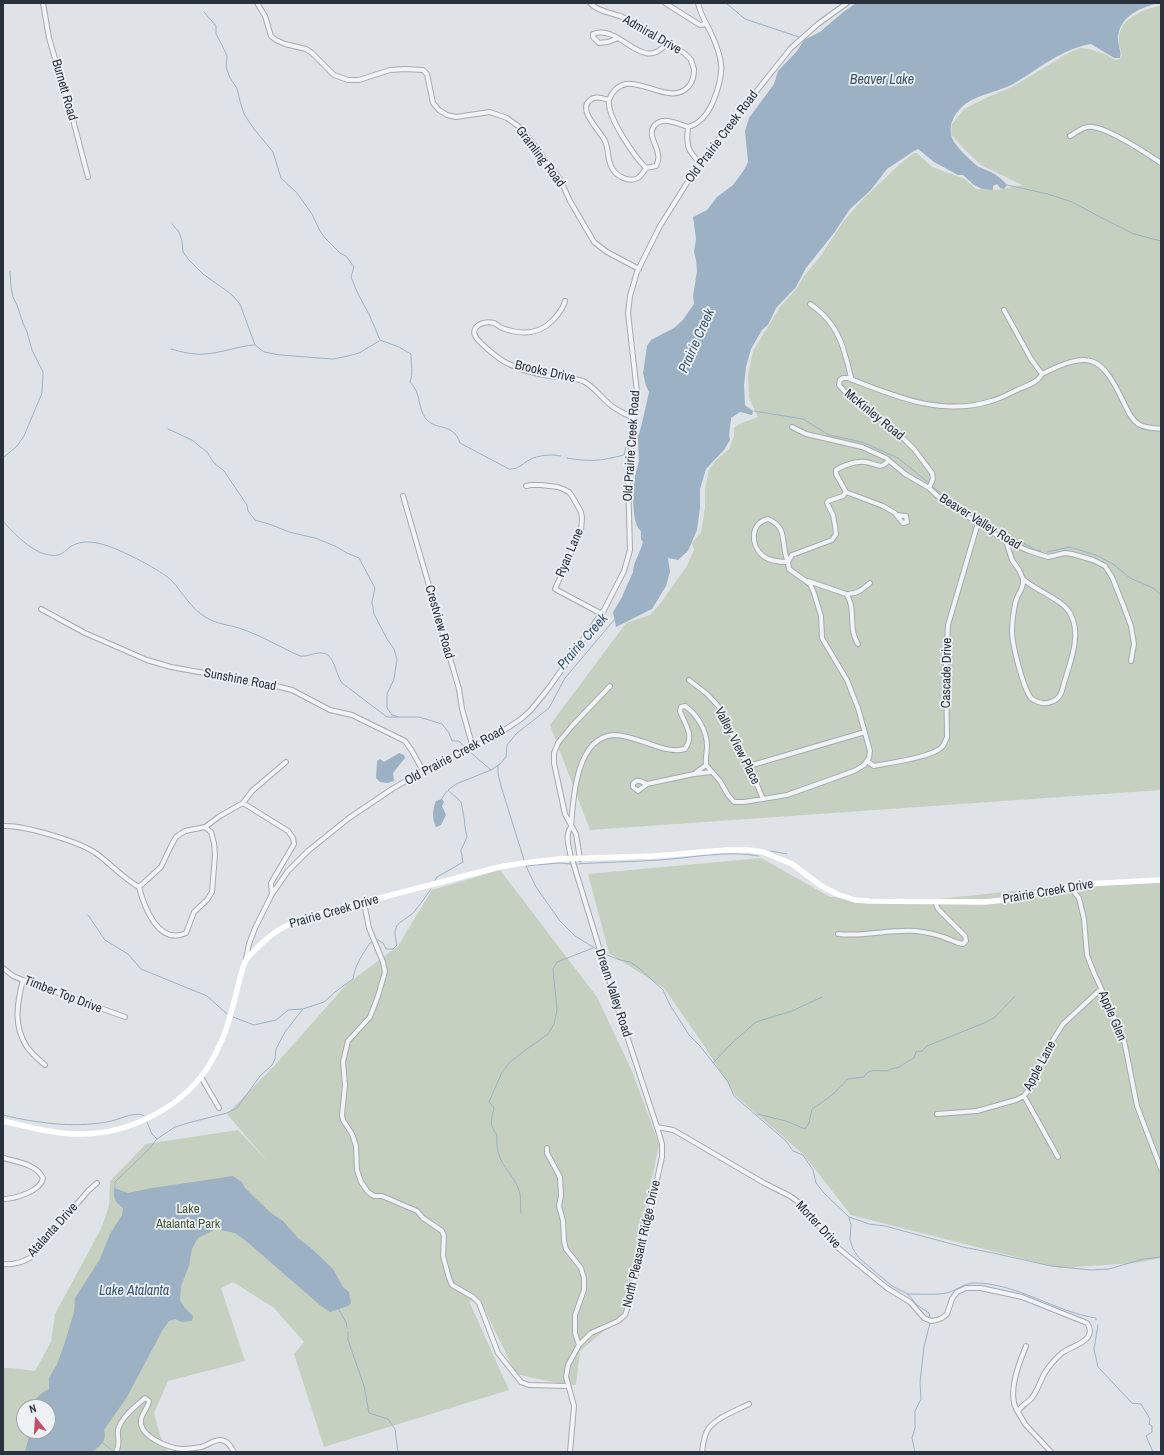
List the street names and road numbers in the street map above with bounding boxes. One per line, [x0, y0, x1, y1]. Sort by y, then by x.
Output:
street label: Admiral Drive [620, 12, 684, 58]
street label: Burnett Road [48, 58, 80, 122]
street label: Old Prairie Creek Road [682, 88, 762, 186]
street label: Gramling Road [512, 123, 568, 191]
street label: Brooks Drive [513, 357, 577, 387]
street label: McKinley Road [841, 386, 907, 444]
street label: Old Prairie Creek Road [620, 390, 644, 502]
street label: Beaver Valley Road [936, 491, 1024, 553]
street label: Ryan Lane [553, 526, 587, 580]
street label: Crestview Road [421, 583, 457, 661]
street label: Cascade Drive [939, 638, 955, 708]
street label: Sunshine Road [202, 665, 278, 695]
street label: Valley View Place [711, 705, 763, 787]
street label: Old Prairie Creek Road [402, 723, 508, 789]
street label: Prairie Creek Drive [1001, 876, 1095, 908]
street label: Prairie Creek Drive [288, 892, 380, 932]
street label: Dream Valley Road [591, 947, 635, 1039]
street label: Timber Top Drive [22, 973, 104, 1017]
street label: Apple Glen [1095, 989, 1129, 1043]
street label: Apple Lane [1020, 1039, 1060, 1093]
street label: North Pleasant Ridge Drive [620, 1179, 664, 1309]
street label: Morter Drive [792, 1198, 844, 1252]
street label: Atalanta Drive [25, 1200, 81, 1260]

